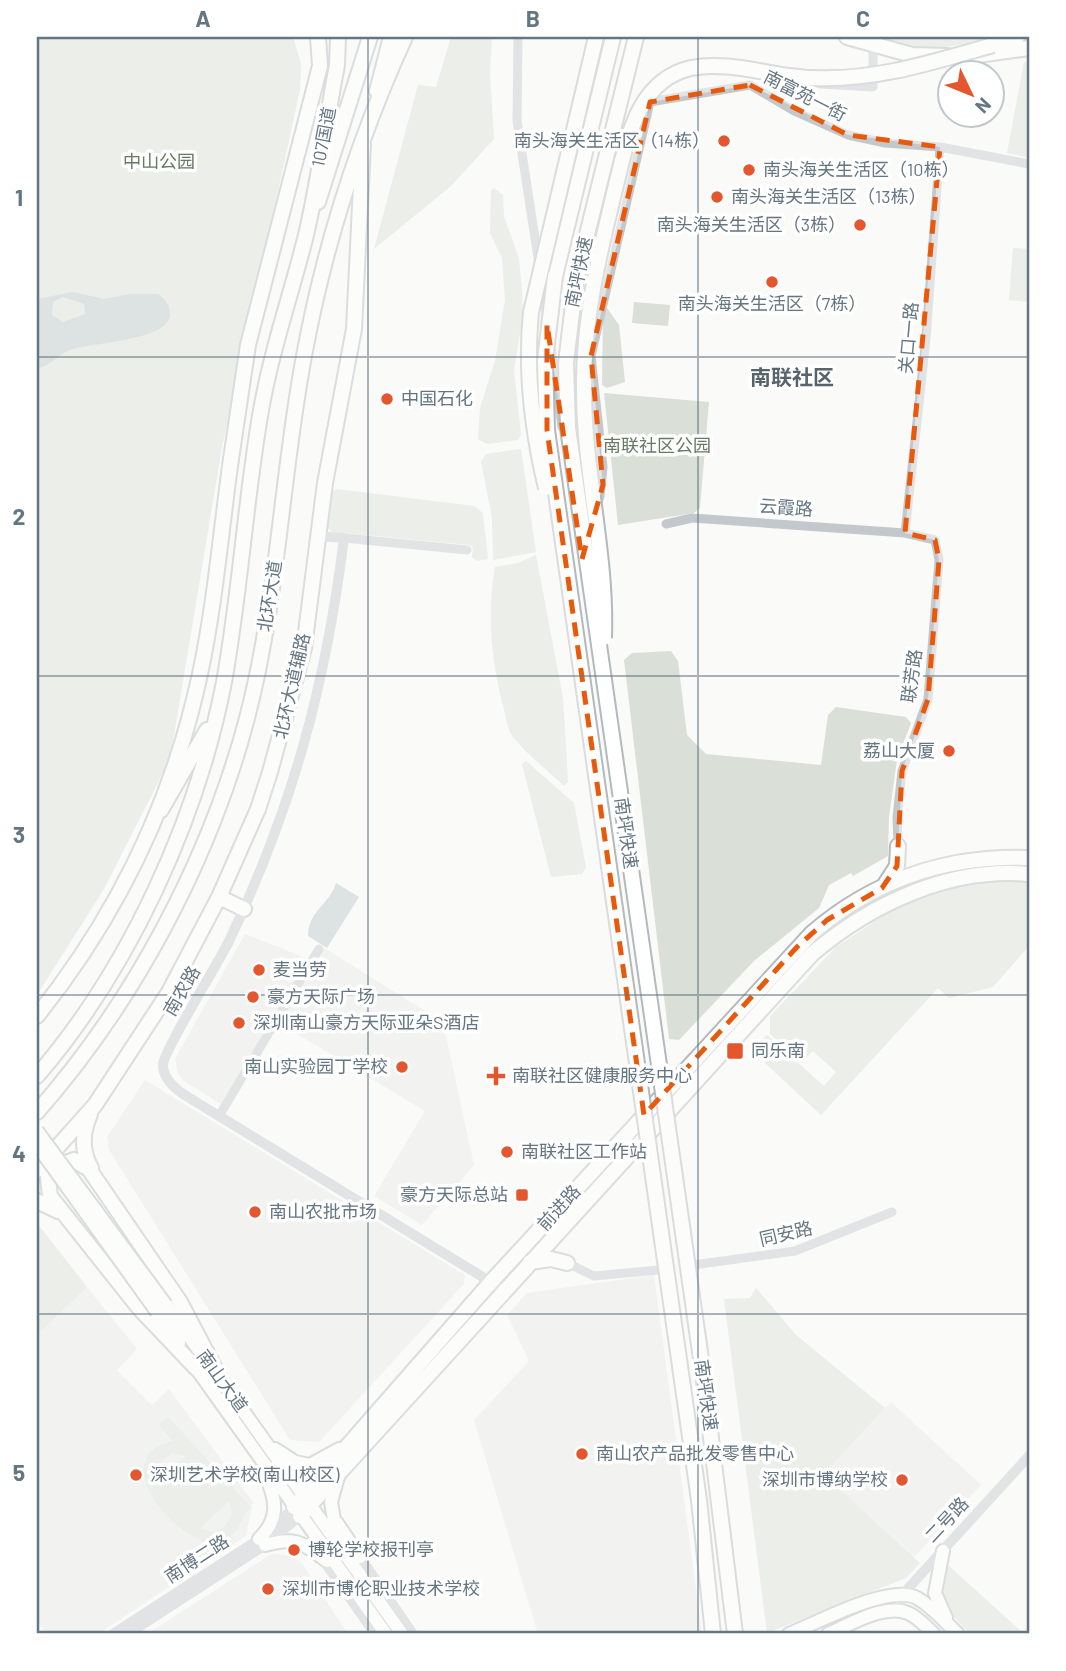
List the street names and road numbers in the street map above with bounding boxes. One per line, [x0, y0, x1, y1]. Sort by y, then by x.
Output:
street label: 南富苑一街 [760, 65, 851, 125]
street label: 107国道 [306, 105, 340, 169]
street label: 南坪快速 [560, 234, 596, 309]
street label: 关口一路 [894, 301, 922, 375]
street label: 云霞路 [758, 494, 814, 520]
street label: 北环大道 [253, 559, 286, 633]
street label: 北环大道辅路 [268, 631, 314, 741]
street label: 联芳路 [896, 648, 926, 704]
street label: 南坪快速 [611, 796, 643, 870]
street label: 南农路 [158, 962, 204, 1019]
street label: 前进路 [532, 1180, 584, 1235]
street label: 同安路 [757, 1216, 815, 1250]
street label: 南山大道 [193, 1345, 253, 1416]
street label: 南坪快速 [691, 1358, 723, 1432]
street label: 二号路 [920, 1492, 973, 1547]
street label: 南博二路 [160, 1529, 233, 1587]

